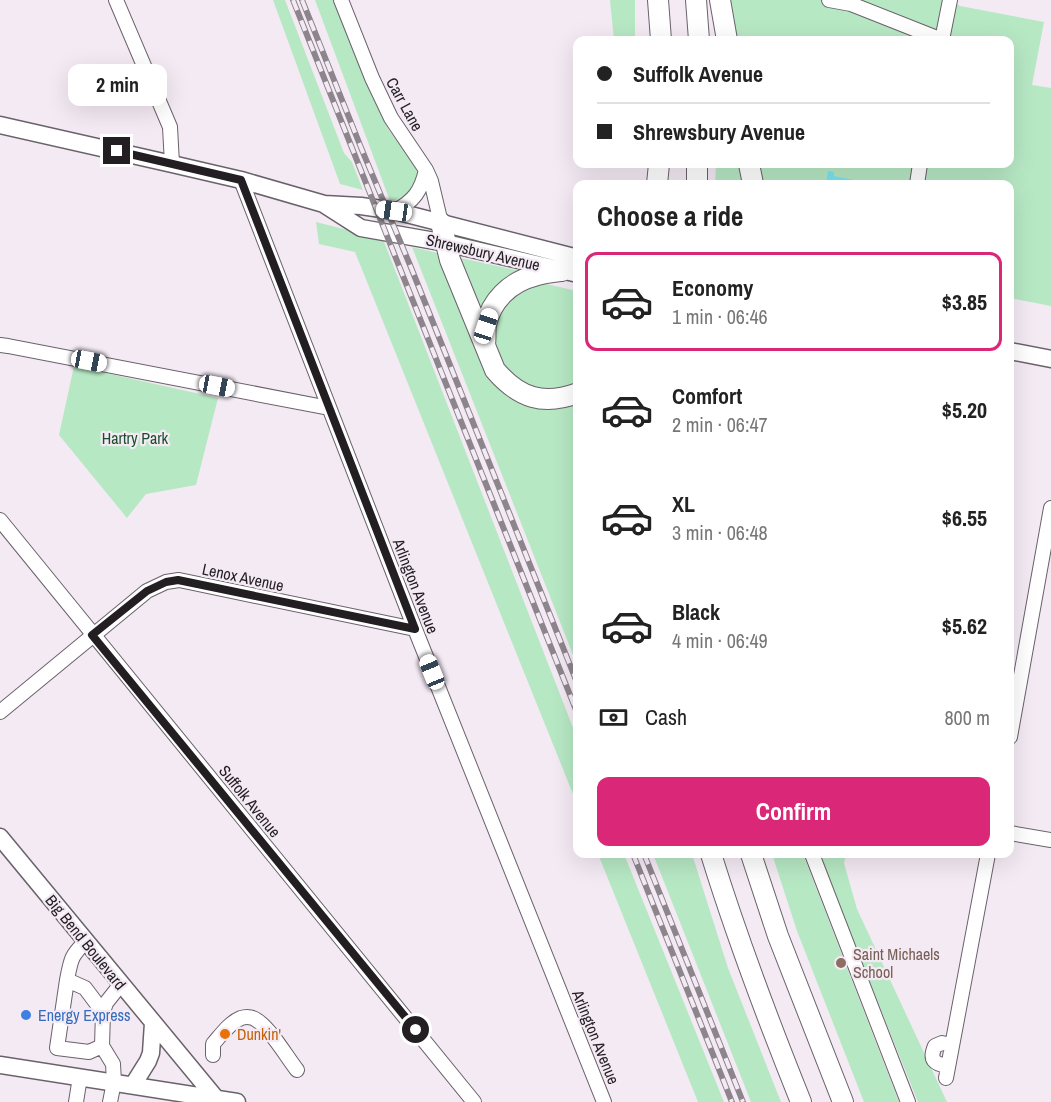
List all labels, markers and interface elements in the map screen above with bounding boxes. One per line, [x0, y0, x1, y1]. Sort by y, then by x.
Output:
text: Suffolk Avenue [633, 59, 763, 89]
callout: 2 min [68, 64, 166, 106]
text: 2 min [96, 71, 139, 98]
street label: Carr Lane [381, 73, 429, 135]
text: Shrewsbury Avenue [633, 117, 805, 147]
route end [103, 137, 130, 164]
text: Choose a ride [597, 198, 743, 234]
car [375, 200, 413, 222]
street label: Shrewsbury Avenue [424, 228, 542, 276]
text: Economy [672, 273, 753, 303]
icon: car [600, 275, 654, 329]
text: $3.85 [942, 287, 987, 317]
text: 1 min · 06:46 [672, 303, 768, 330]
car [472, 306, 500, 346]
car [70, 349, 108, 373]
car [198, 374, 236, 398]
text: Comfort [672, 381, 742, 411]
icon: car [600, 383, 654, 437]
text: $5.20 [942, 395, 987, 425]
text: 2 min · 06:47 [672, 411, 768, 438]
park label: Hartry Park [102, 427, 169, 449]
text: XL [672, 489, 695, 519]
icon: car [600, 491, 654, 545]
text: $6.55 [942, 503, 987, 533]
text: 3 min · 06:48 [672, 519, 768, 546]
street label: Arlington Avenue [388, 535, 444, 636]
street label: Lenox Avenue [200, 558, 286, 596]
text: Black [672, 597, 720, 627]
icon: car [600, 599, 654, 653]
text: $5.62 [942, 611, 987, 641]
text: 4 min · 06:49 [672, 627, 768, 654]
car [417, 652, 447, 692]
icon: cash [597, 701, 630, 734]
text: Cash [645, 702, 687, 732]
text: 800 m [944, 704, 990, 731]
street label: Suffolk Avenue [214, 760, 286, 842]
button: Confirm [597, 777, 990, 846]
street label: Big Bend Boulevard [41, 890, 131, 994]
place label: Saint Michaels School [853, 943, 940, 983]
marker: Saint Michaels School [834, 956, 848, 970]
street label: Arlington Avenue [567, 986, 625, 1087]
place label: Energy Express [38, 1004, 131, 1026]
marker: Energy Express [19, 1008, 33, 1022]
route start [402, 1016, 429, 1043]
place label: Dunkin' [237, 1023, 281, 1045]
marker: Dunkin' [218, 1027, 232, 1041]

